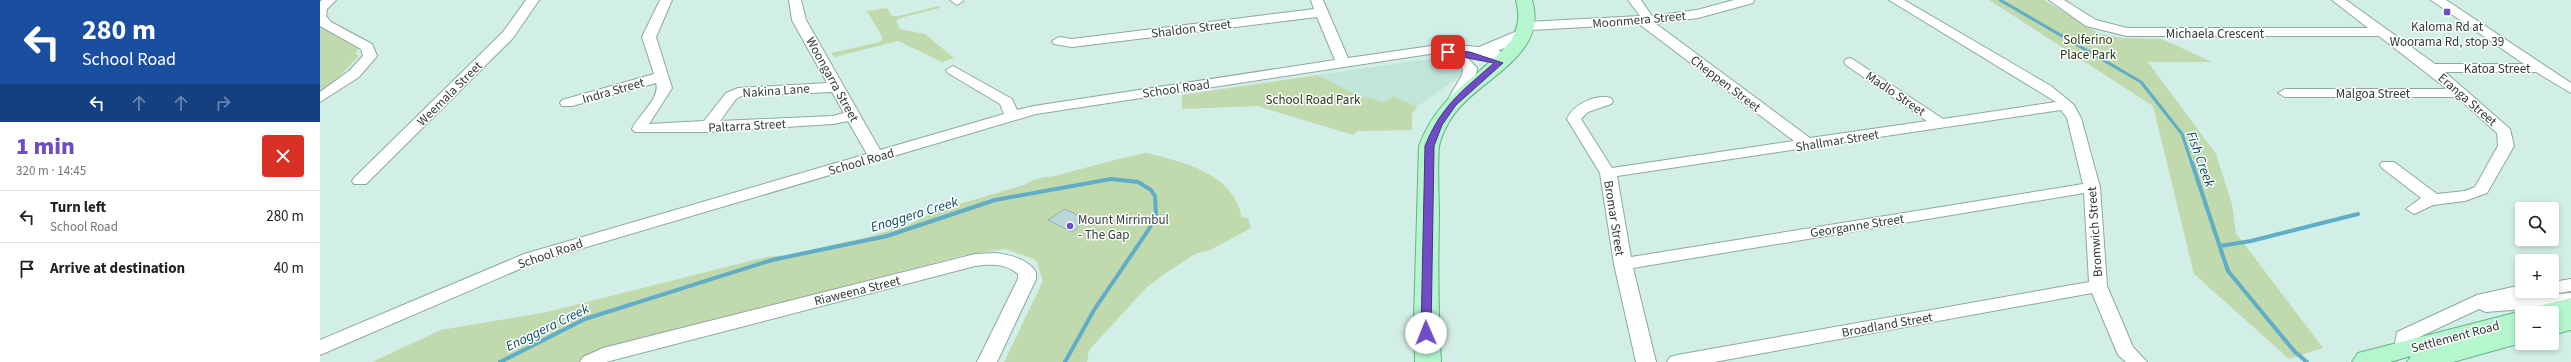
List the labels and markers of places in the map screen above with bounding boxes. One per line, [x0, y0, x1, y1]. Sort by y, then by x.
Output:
marker: Kaloma Rd at Woorama Rd, stop 39 [2442, 7, 2452, 17]
place label: Kaloma Rd at Woorama Rd, stop 39 [2390, 18, 2504, 51]
pin [1431, 35, 1465, 69]
place label: Mount Mirrimbul - The Gap [1078, 211, 1169, 244]
marker: Mount Mirrimbul - The Gap [1065, 221, 1075, 231]

